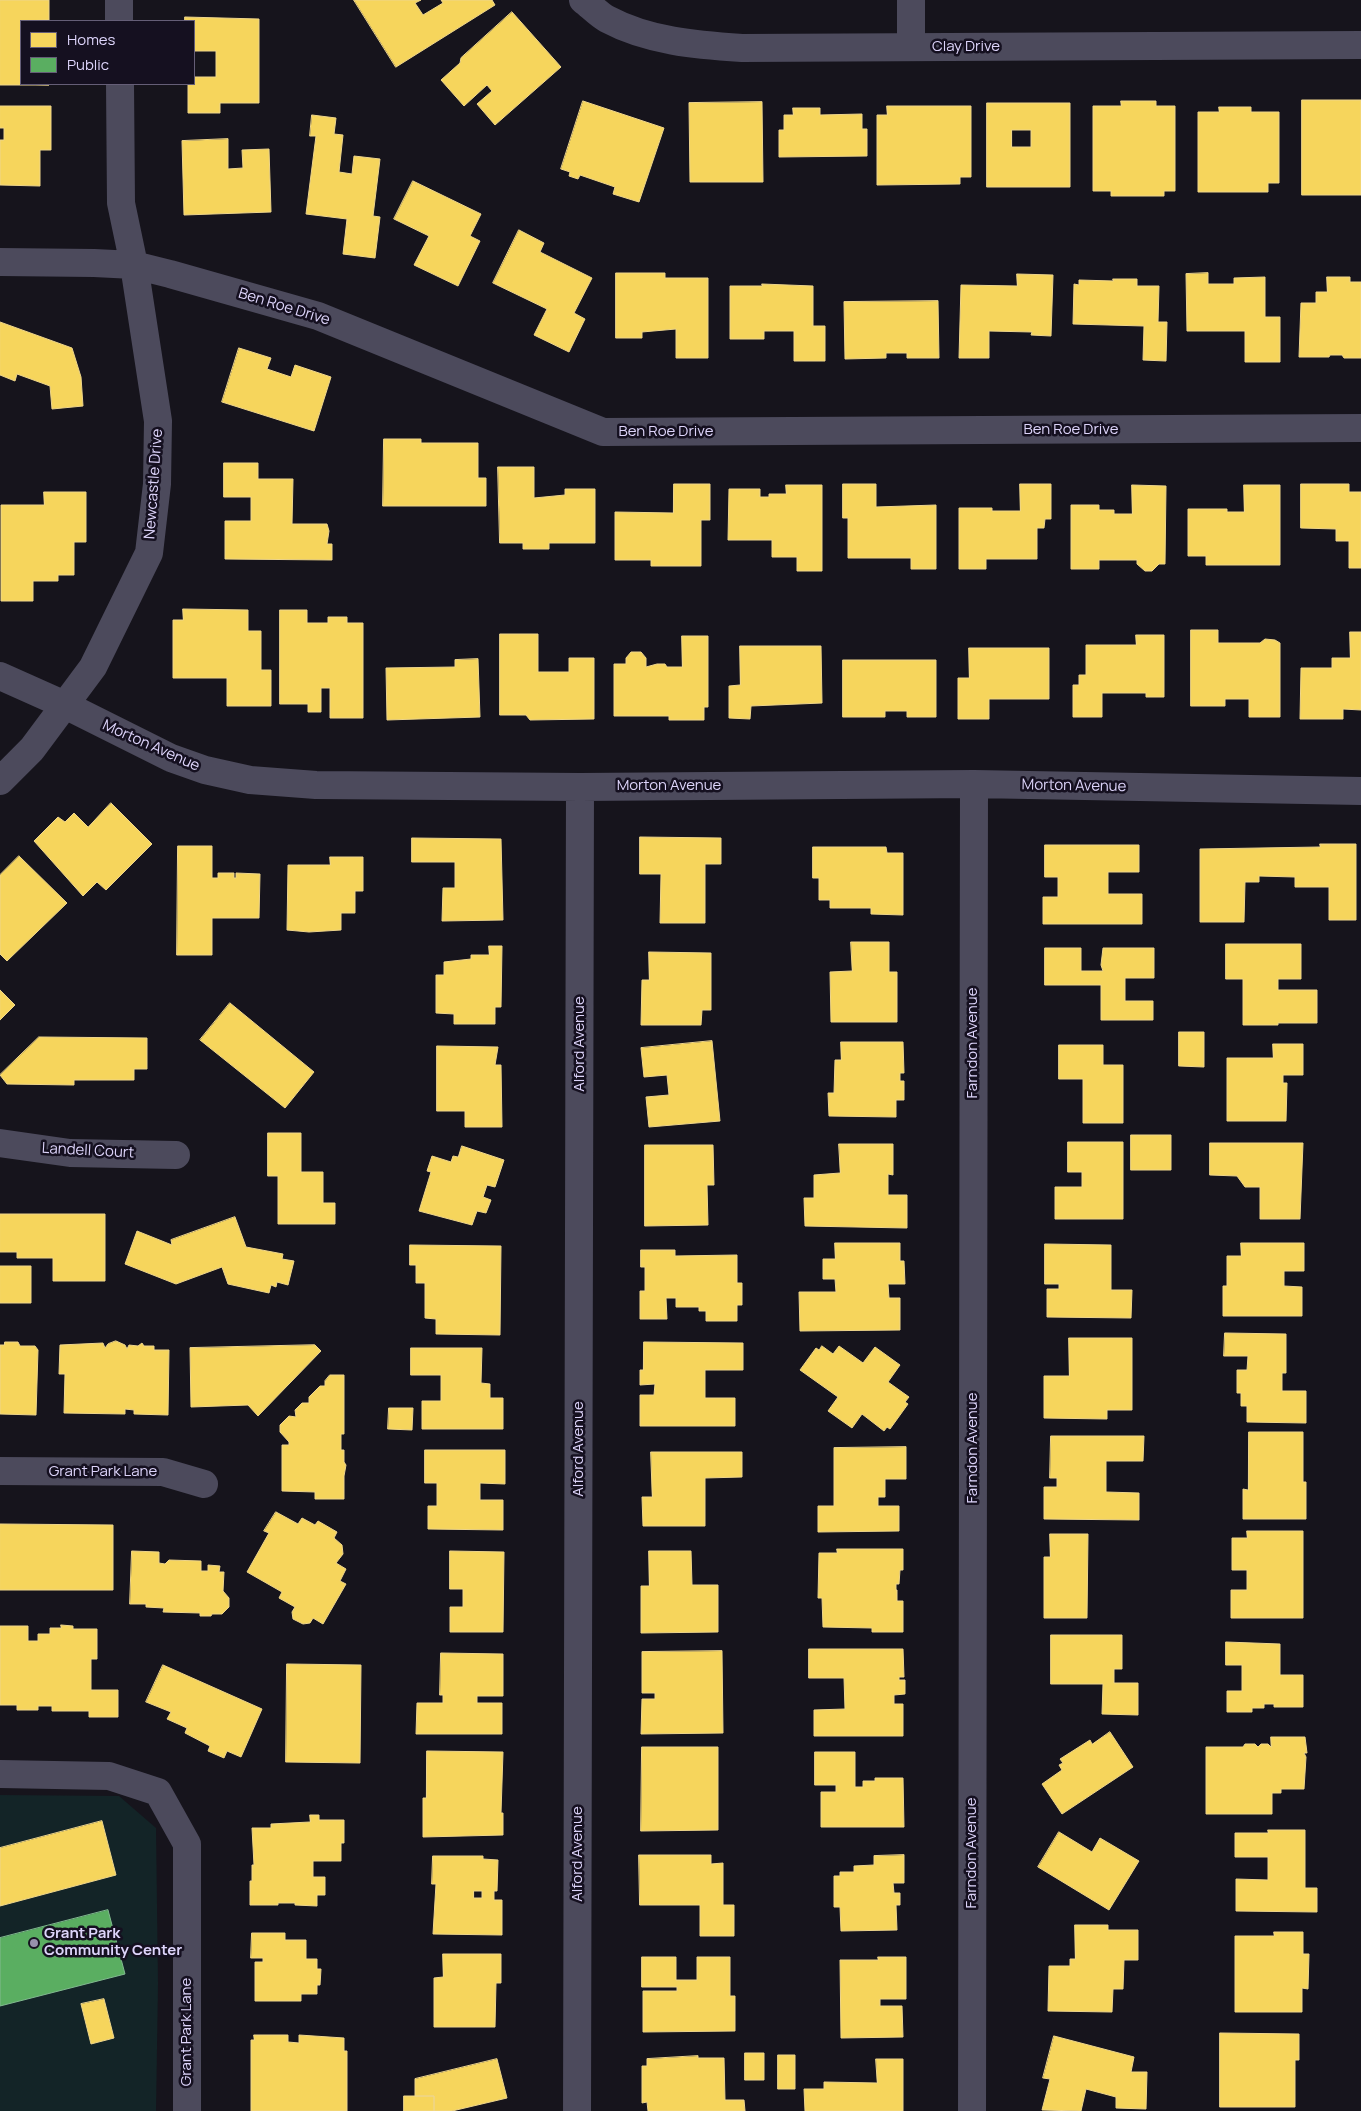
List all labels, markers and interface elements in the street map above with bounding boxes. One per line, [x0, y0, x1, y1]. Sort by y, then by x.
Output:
legend [20, 20, 195, 85]
text: Homes [67, 29, 115, 50]
street label: Clay Drive [932, 38, 1000, 56]
text: Public [67, 54, 109, 75]
street label: Ben Roe Drive [236, 285, 332, 329]
street label: Ben Roe Drive [1024, 421, 1118, 439]
street label: Ben Roe Drive [619, 423, 713, 441]
street label: Newcastle Drive [141, 428, 167, 540]
street label: Morton Avenue [100, 716, 202, 776]
street label: Morton Avenue [1021, 776, 1127, 796]
street label: Morton Avenue [617, 777, 721, 795]
street label: Farndon Avenue [964, 988, 982, 1098]
street label: Alford Avenue [571, 996, 589, 1092]
street label: Landell Court [41, 1140, 135, 1162]
street label: Farndon Avenue [964, 1393, 982, 1503]
street label: Alford Avenue [570, 1401, 588, 1497]
street label: Grant Park Lane [49, 1463, 157, 1481]
street label: Farndon Avenue [963, 1798, 981, 1908]
street label: Alford Avenue [569, 1806, 587, 1902]
place label: Grant Park Community Center [44, 1925, 182, 1960]
marker: Grant Park Community Center [28, 1937, 40, 1949]
street label: Grant Park Lane [178, 1978, 196, 2086]

